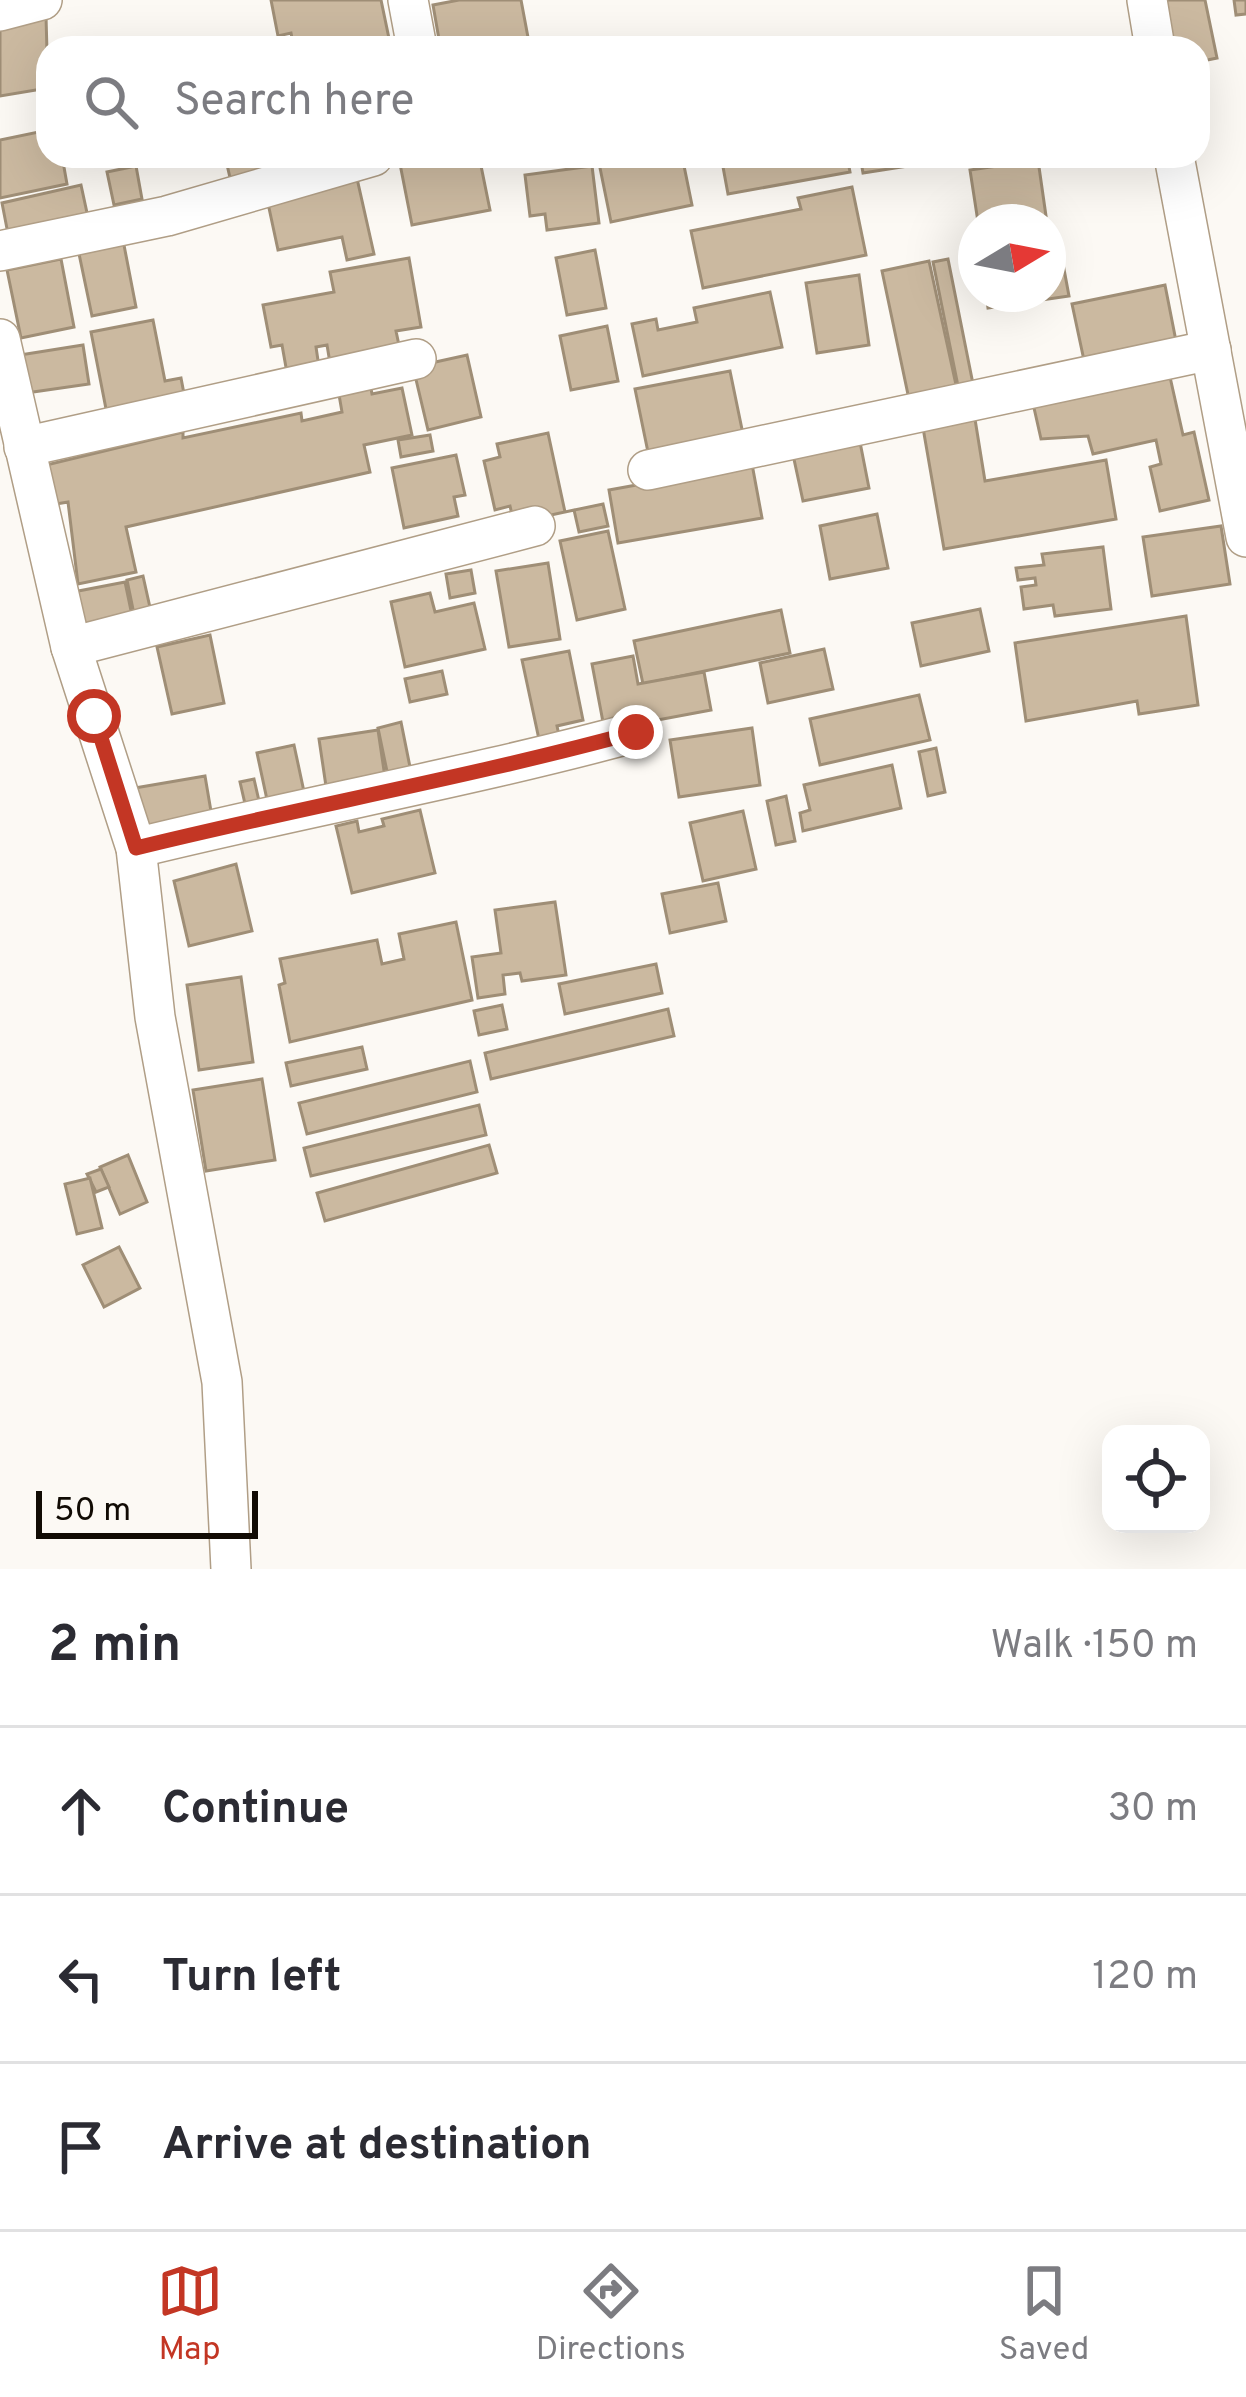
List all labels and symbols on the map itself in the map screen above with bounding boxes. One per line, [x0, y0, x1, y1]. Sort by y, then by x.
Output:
north arrow [958, 204, 1066, 312]
route start [67, 689, 121, 743]
route end [609, 705, 663, 759]
scale bar [36, 1485, 258, 1538]

